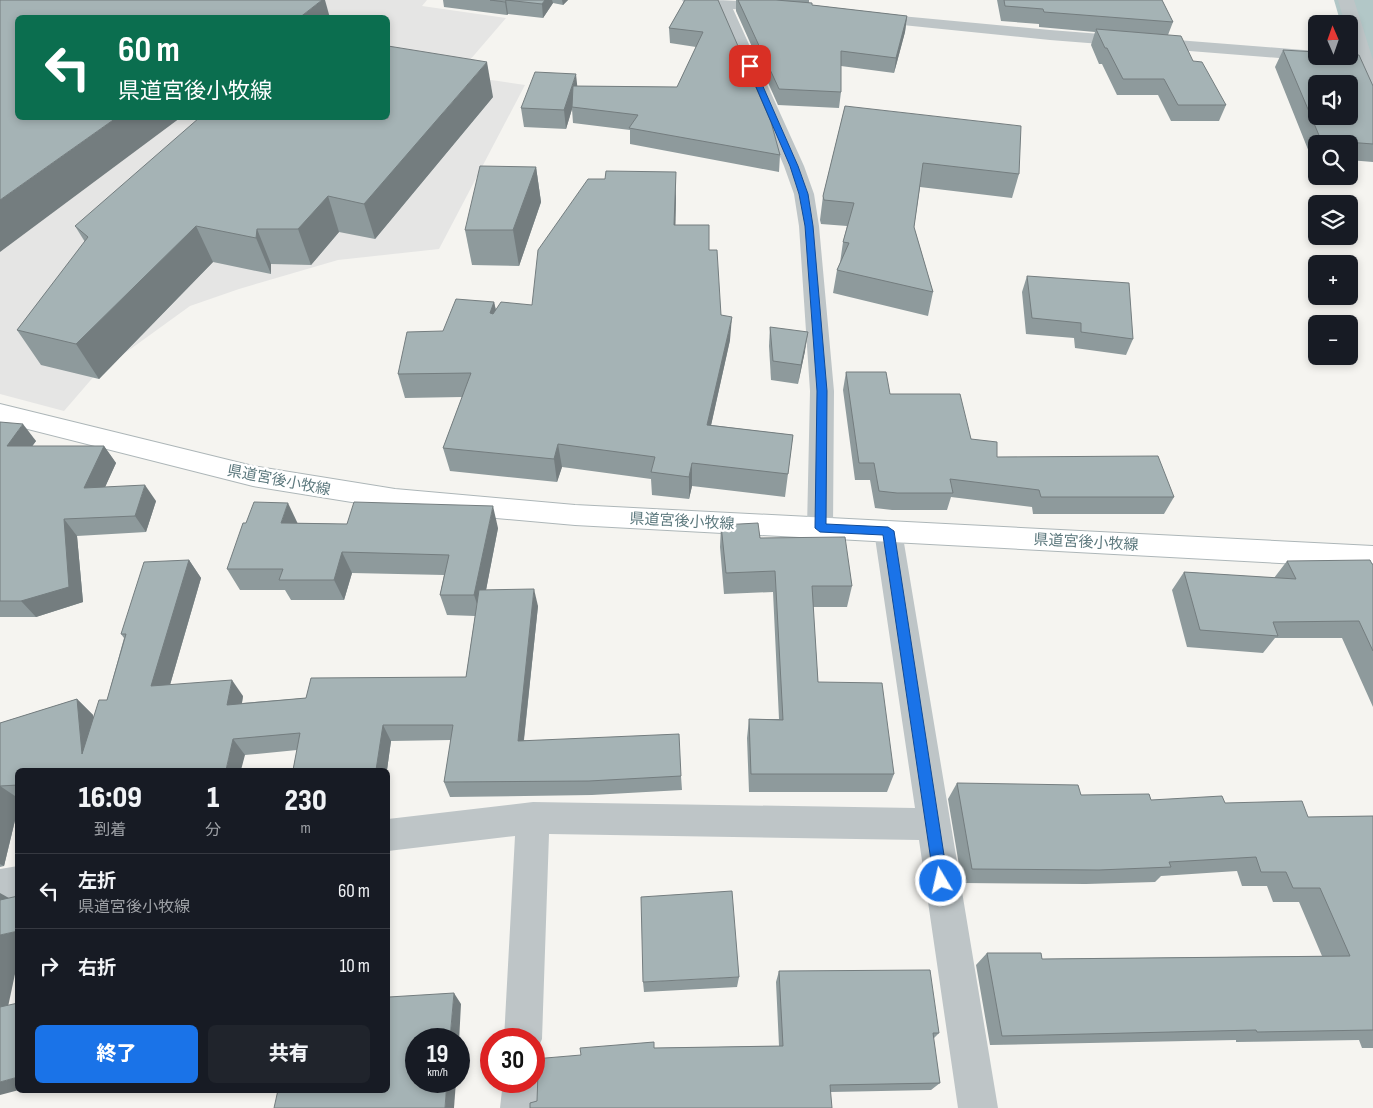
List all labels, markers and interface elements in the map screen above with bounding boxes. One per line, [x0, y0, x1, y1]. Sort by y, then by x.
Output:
north arrow [1308, 15, 1358, 65]
map controls [1308, 15, 1358, 365]
text: 60 m [118, 29, 180, 72]
icon: left [35, 35, 100, 100]
pin [729, 45, 771, 87]
icon: arrive [736, 52, 764, 80]
button: sound [1308, 75, 1358, 125]
text: 県道宮後小牧線 [118, 78, 272, 105]
button: search [1308, 135, 1358, 185]
button: layers [1308, 195, 1358, 245]
button: + [1308, 255, 1358, 305]
button: − [1308, 315, 1358, 365]
street label: 県道宮後小牧線 [226, 461, 332, 500]
street label: 県道宮後小牧線 [629, 509, 735, 534]
street label: 県道宮後小牧線 [1033, 530, 1139, 555]
text: 16:09 [78, 780, 142, 816]
text: 1 [207, 780, 219, 816]
text: 230 [285, 783, 327, 819]
text: m [300, 819, 311, 838]
text: 到着 [94, 821, 126, 840]
text: 分 [205, 821, 221, 840]
position arrow [914, 854, 966, 906]
text: 左折 [78, 870, 116, 893]
icon: left [35, 877, 63, 905]
text: 60 m [338, 880, 370, 903]
text: 県道宮後小牧線 [78, 898, 190, 917]
icon: right [35, 952, 63, 980]
text: 10 m [340, 955, 370, 978]
text: 右折 [78, 957, 116, 980]
button: 終了 [35, 1025, 198, 1083]
button: 共有 [208, 1025, 370, 1083]
speed limit sign: 30 [480, 1028, 545, 1093]
text: 19 [427, 1039, 448, 1070]
text: km/h [427, 1065, 448, 1080]

